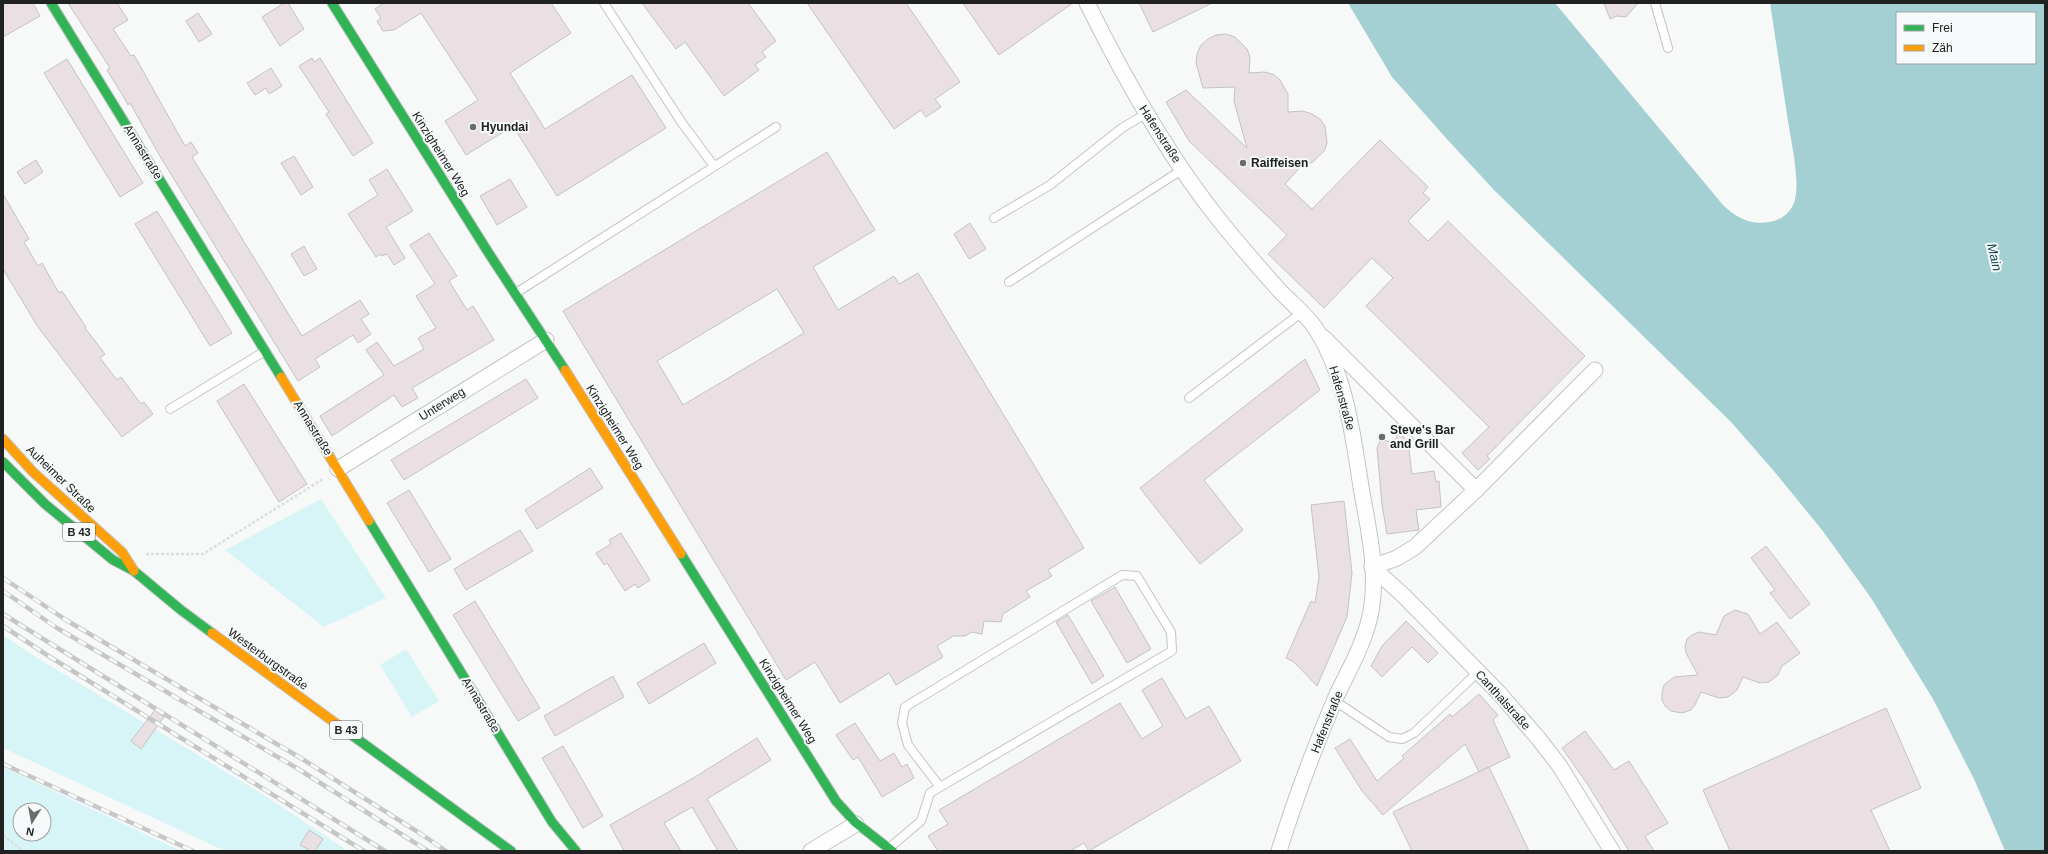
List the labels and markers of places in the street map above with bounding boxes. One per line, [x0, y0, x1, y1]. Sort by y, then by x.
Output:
place label: Hyundai [481, 120, 528, 134]
marker: Hyundai [468, 122, 478, 132]
place label: Raiffeisen [1251, 156, 1308, 170]
marker: Raiffeisen [1238, 158, 1248, 168]
place label: Steve's Bar and Grill [1390, 423, 1455, 451]
marker: Steve's Bar and Grill [1377, 432, 1387, 442]

